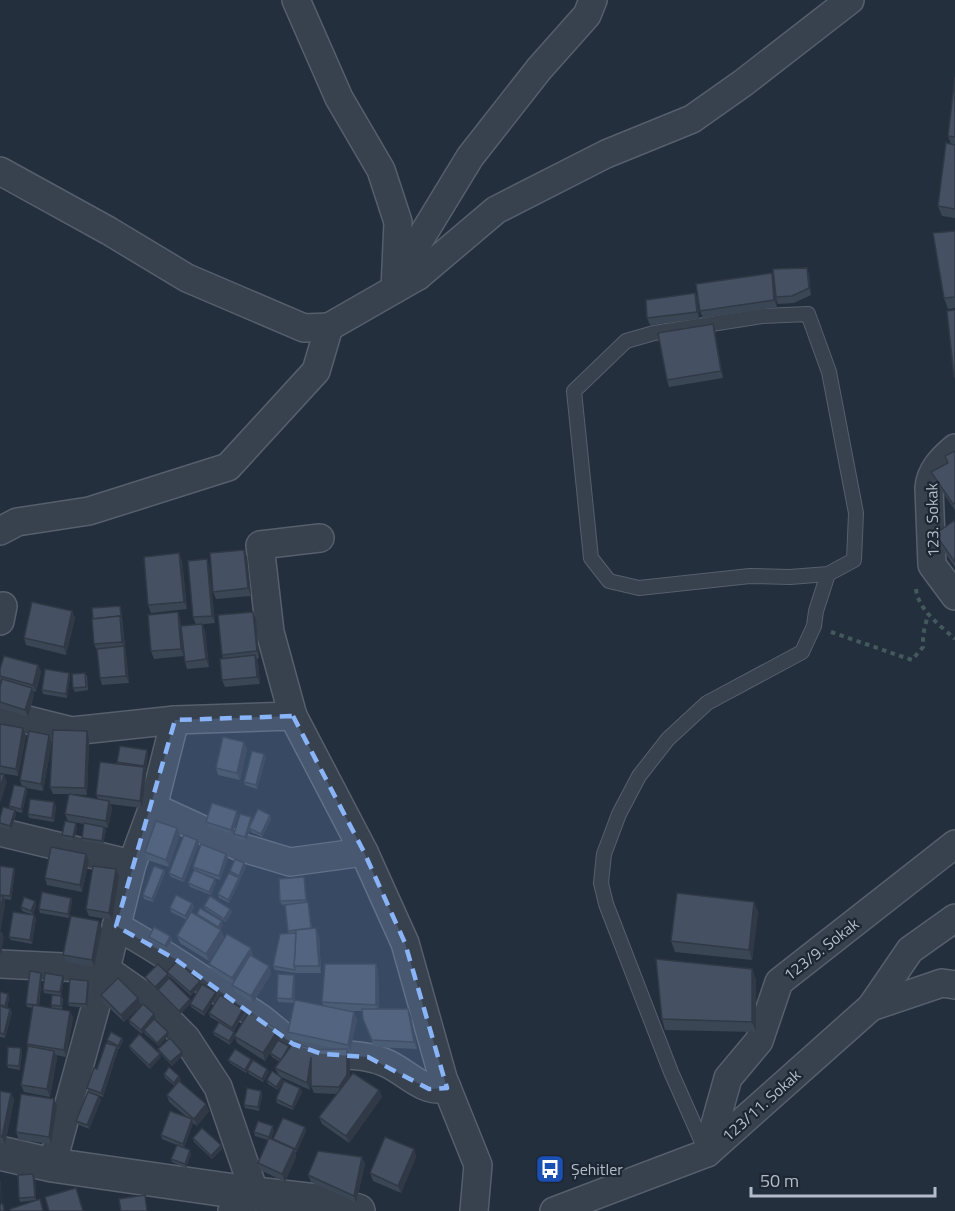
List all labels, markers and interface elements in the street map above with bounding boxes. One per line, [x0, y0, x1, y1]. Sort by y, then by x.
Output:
street label: 123. Sokak [919, 482, 945, 557]
street label: 123/9. Sokak [778, 912, 864, 986]
street label: 123/11. Sokak [716, 1063, 806, 1147]
bus stop icon: Şehitler [534, 1153, 566, 1185]
place label: Şehitler [571, 1157, 623, 1181]
scale bar [751, 1160, 936, 1198]
text: 50 m [760, 1167, 799, 1194]

